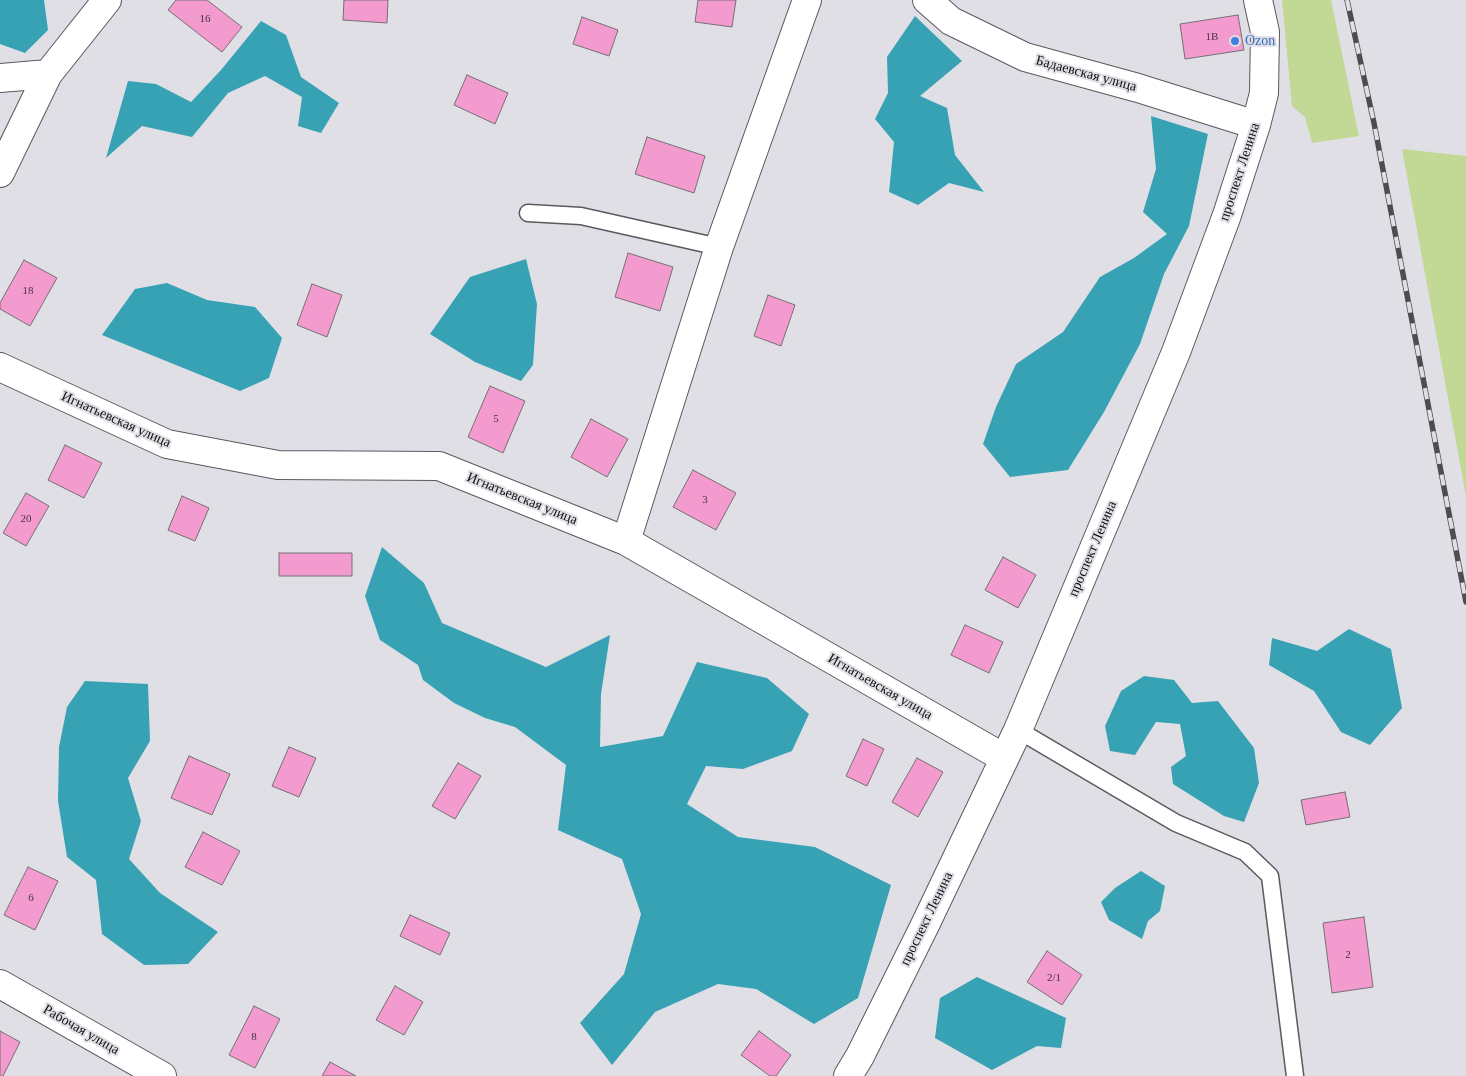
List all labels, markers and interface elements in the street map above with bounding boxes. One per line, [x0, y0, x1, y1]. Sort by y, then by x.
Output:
house number: 16 [200, 12, 210, 26]
house number: 1В [1206, 30, 1218, 44]
place label: Ozon [1245, 33, 1275, 49]
marker: Ozon [1229, 35, 1241, 47]
street label: Бадаевская улица [1034, 52, 1138, 96]
street label: проспект Ленина [1216, 121, 1264, 223]
house number: 18 [22, 284, 34, 298]
street label: Игнатьевская улица [59, 388, 173, 452]
house number: 5 [493, 412, 499, 426]
street label: Игнатьевская улица [464, 469, 580, 529]
house number: 3 [702, 493, 708, 507]
street label: проспект Ленина [1065, 499, 1121, 599]
house number: 20 [20, 512, 32, 526]
street label: Игнатьевская улица [825, 650, 935, 724]
street label: проспект Ленина [897, 869, 957, 969]
house number: 6 [28, 891, 34, 905]
house number: 2 [1345, 948, 1351, 962]
house number: 2/1 [1047, 971, 1061, 985]
street label: Рабочая улица [40, 1001, 122, 1059]
house number: 8 [251, 1030, 257, 1044]

